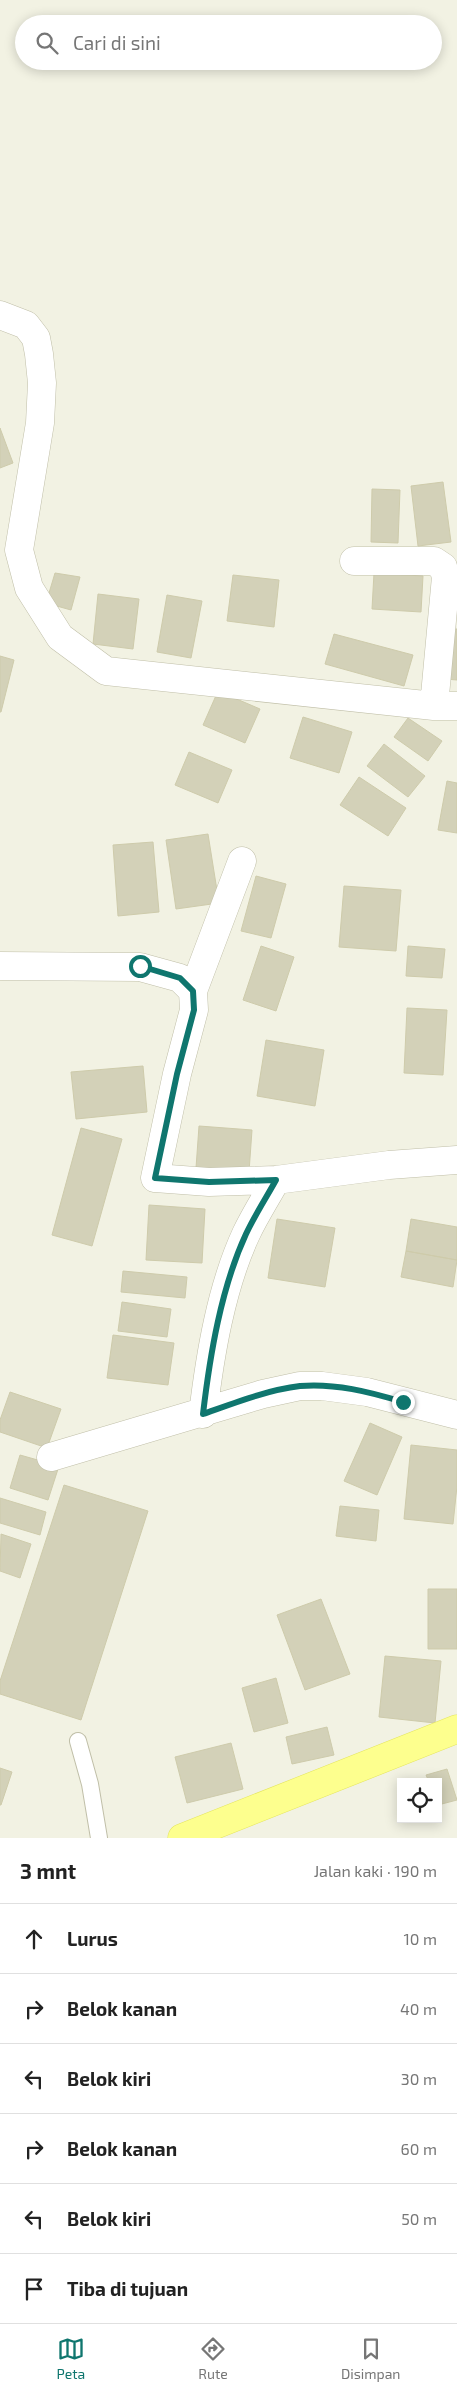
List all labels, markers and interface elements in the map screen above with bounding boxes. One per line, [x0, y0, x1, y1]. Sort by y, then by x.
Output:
search box [15, 15, 442, 70]
icon: search [33, 29, 61, 57]
text: Cari di sini [73, 31, 161, 54]
route start [129, 955, 152, 978]
route end [392, 1391, 415, 1414]
map controls [397, 1778, 442, 1823]
button: locate [397, 1778, 442, 1823]
text: 3 mnt [20, 1858, 76, 1883]
text: Jalan kaki · 190 m [314, 1861, 437, 1880]
icon: ahead [20, 1925, 48, 1953]
text: Lurus [67, 1927, 118, 1950]
text: 10 m [403, 1929, 437, 1948]
icon: right [20, 1995, 48, 2023]
text: Belok kanan [67, 1997, 177, 2020]
text: 40 m [400, 1999, 437, 2018]
icon: left [20, 2065, 48, 2093]
text: Belok kiri [67, 2067, 151, 2090]
text: 30 m [401, 2069, 437, 2088]
icon: right [20, 2135, 48, 2163]
text: Belok kanan [67, 2137, 177, 2160]
text: 60 m [401, 2139, 437, 2158]
icon: left [20, 2205, 48, 2233]
text: Belok kiri [67, 2207, 151, 2230]
text: 50 m [401, 2209, 437, 2228]
icon: arrive [20, 2275, 48, 2303]
text: Tiba di tujuan [67, 2277, 188, 2300]
tab: Peta [57, 2335, 85, 2382]
tab: Rute [198, 2335, 228, 2382]
tab: Disimpan [341, 2335, 400, 2382]

